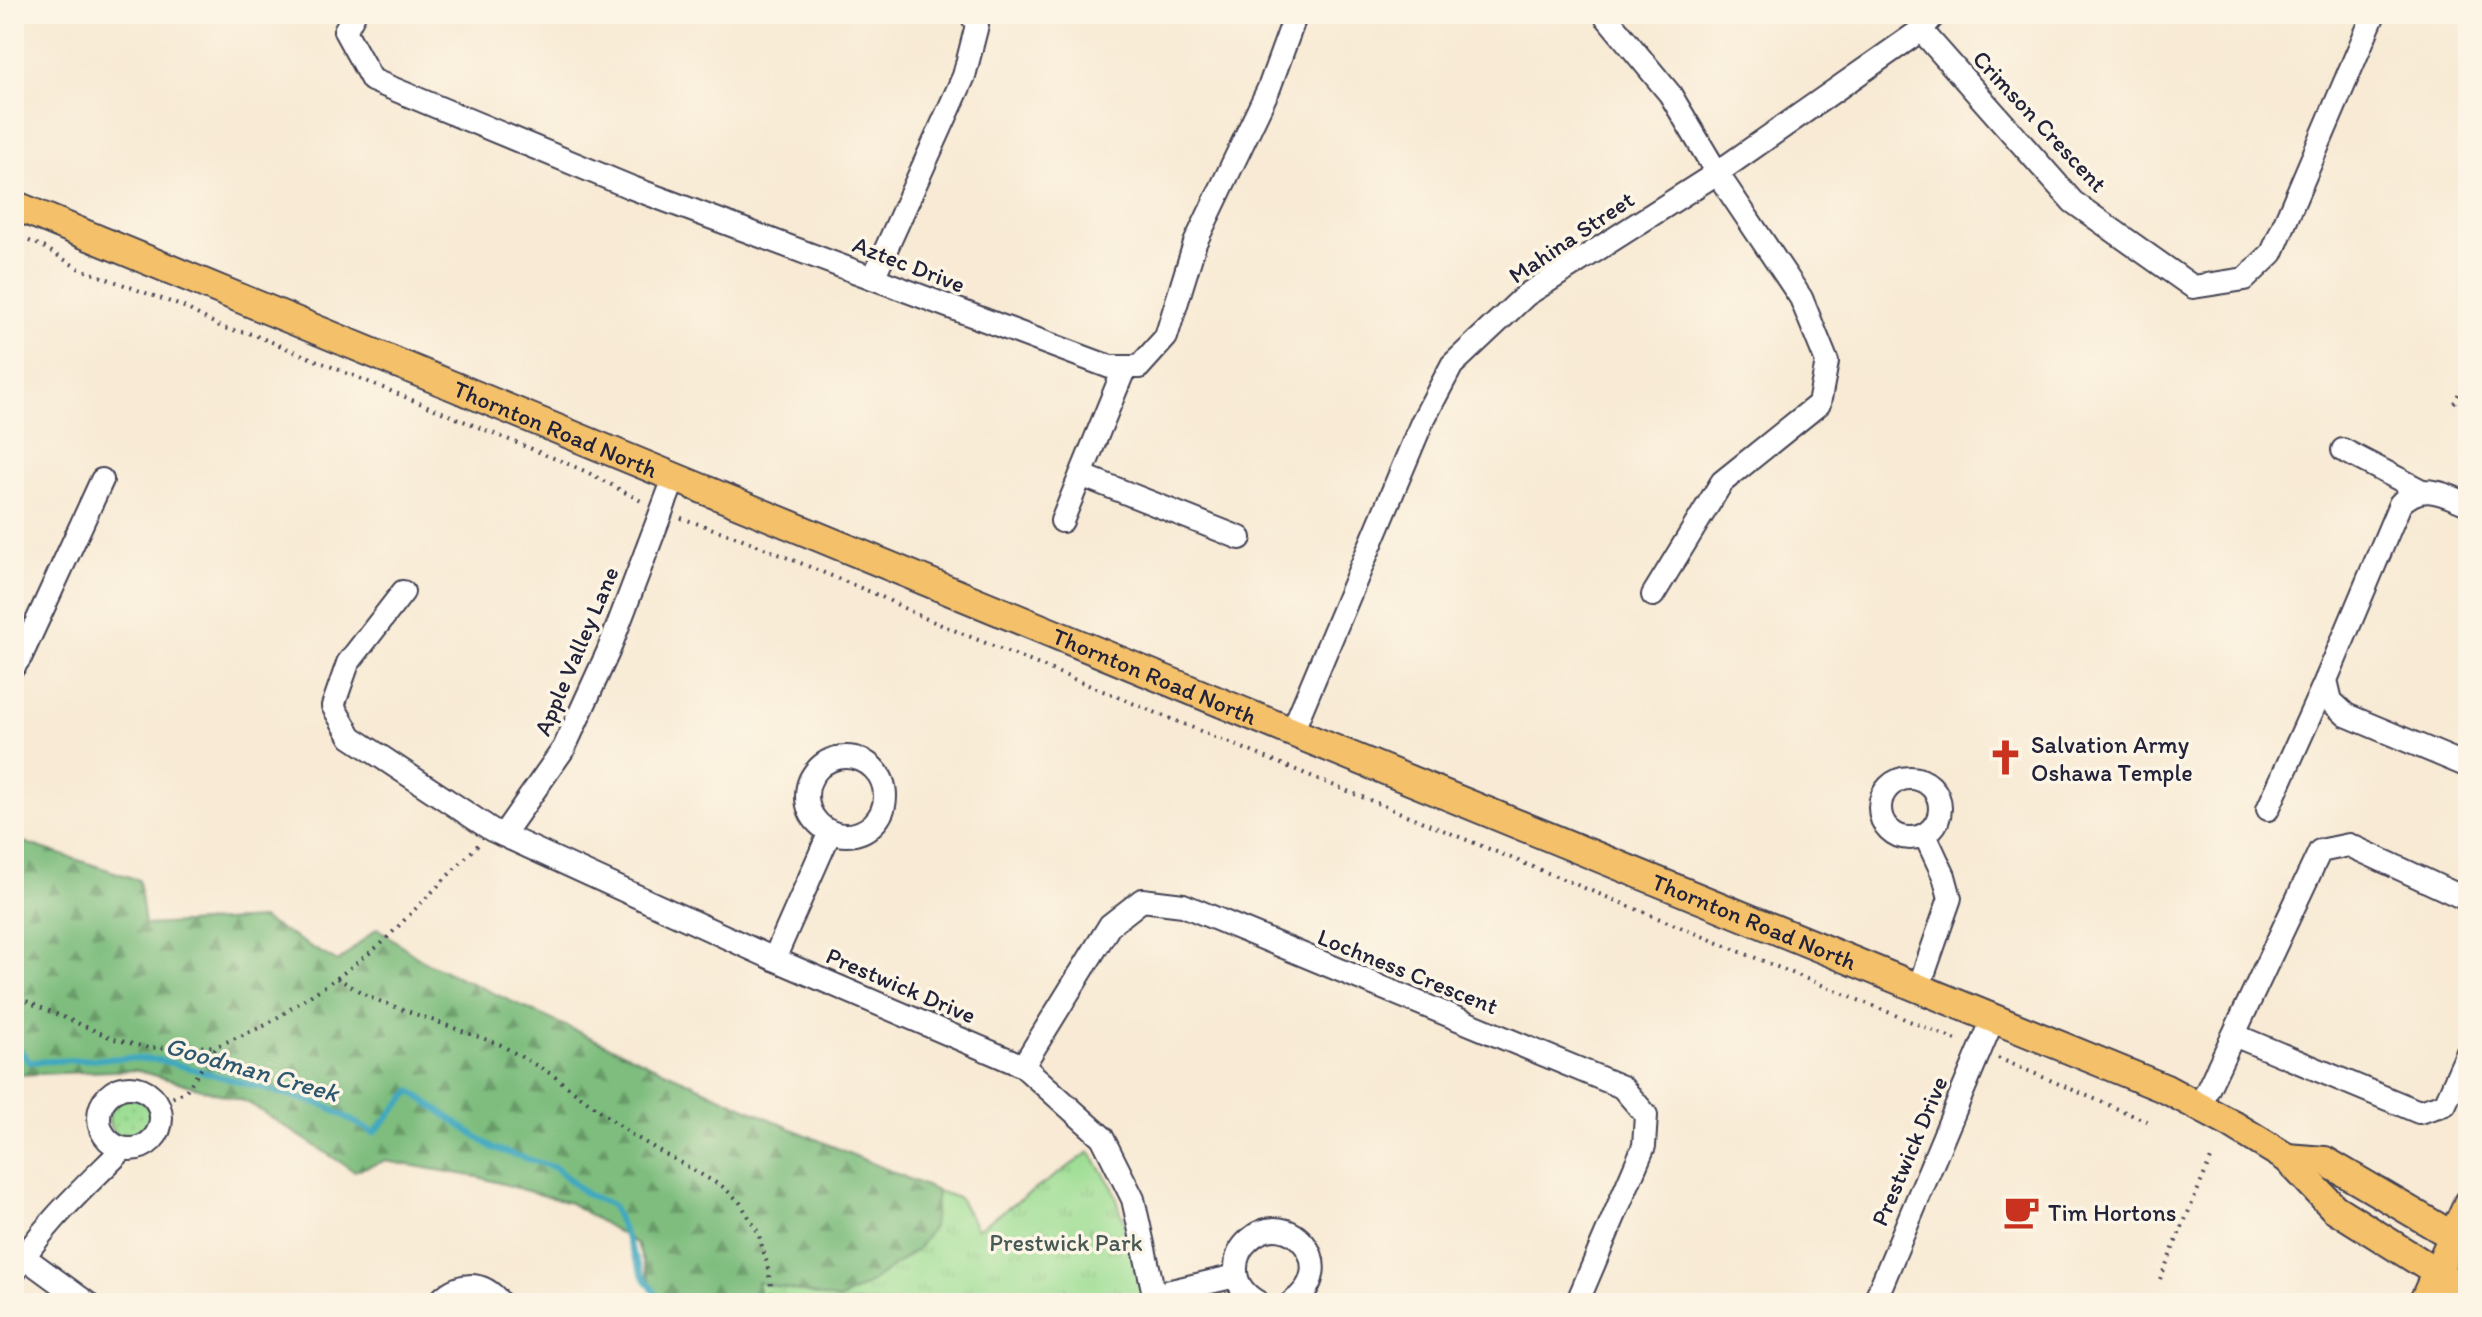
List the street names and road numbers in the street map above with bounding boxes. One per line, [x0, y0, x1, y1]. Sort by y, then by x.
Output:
street label: Crimson Crescent [1967, 44, 2113, 198]
street label: Mahina Street [1503, 184, 1639, 290]
street label: Aztec Drive [849, 229, 969, 299]
street label: Thornton Road North [449, 373, 662, 483]
street label: Apple Valley Lane [527, 562, 625, 740]
street label: Thornton Road North [1048, 620, 1261, 731]
street label: Thornton Road North [1648, 866, 1861, 976]
street label: Lochness Crescent [1314, 922, 1502, 1020]
street label: Prestwick Drive [822, 940, 980, 1030]
street label: Prestwick Drive [1864, 1072, 1954, 1230]

